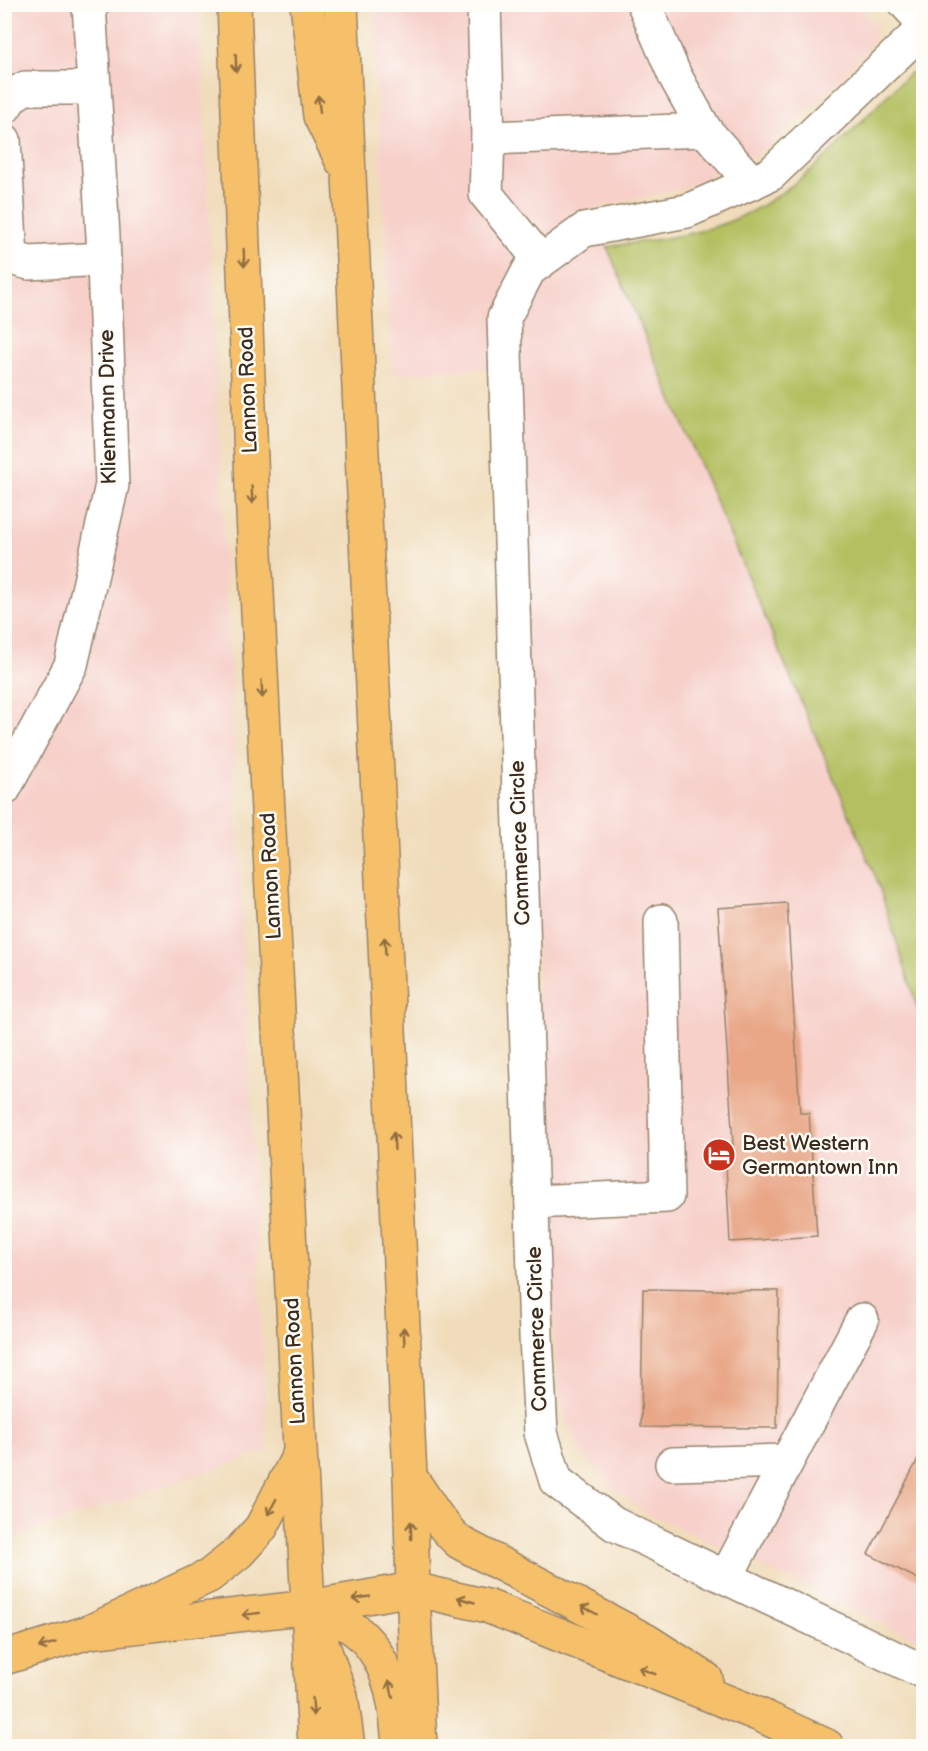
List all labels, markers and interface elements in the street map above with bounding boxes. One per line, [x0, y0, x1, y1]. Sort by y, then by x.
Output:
one-way arrow [231, 52, 242, 72]
one-way arrow [313, 94, 324, 114]
one-way arrow [238, 247, 249, 267]
street label: Lannon Road [233, 326, 263, 454]
street label: Klienmann Drive [94, 329, 122, 485]
one-way arrow [247, 484, 258, 504]
one-way arrow [256, 679, 267, 699]
street label: Commerce Circle [505, 760, 535, 926]
street label: Lannon Road [255, 812, 287, 940]
one-way arrow [380, 937, 391, 957]
one-way arrow [389, 1131, 400, 1151]
place label: Best Western Germantown Inn [742, 1131, 898, 1180]
hotel icon: Best Western Germantown Inn [701, 1137, 737, 1173]
street label: Commerce Circle [522, 1246, 552, 1412]
street label: Lannon Road [279, 1297, 311, 1425]
one-way arrow [398, 1326, 409, 1346]
one-way arrow [266, 1498, 277, 1516]
one-way arrow [406, 1521, 417, 1541]
one-way arrow [351, 1593, 371, 1604]
one-way arrow [456, 1594, 475, 1606]
one-way arrow [581, 1604, 599, 1615]
one-way arrow [241, 1608, 261, 1619]
one-way arrow [37, 1640, 56, 1651]
one-way arrow [638, 1665, 657, 1676]
one-way arrow [385, 1679, 397, 1698]
one-way arrow [308, 1697, 319, 1717]

